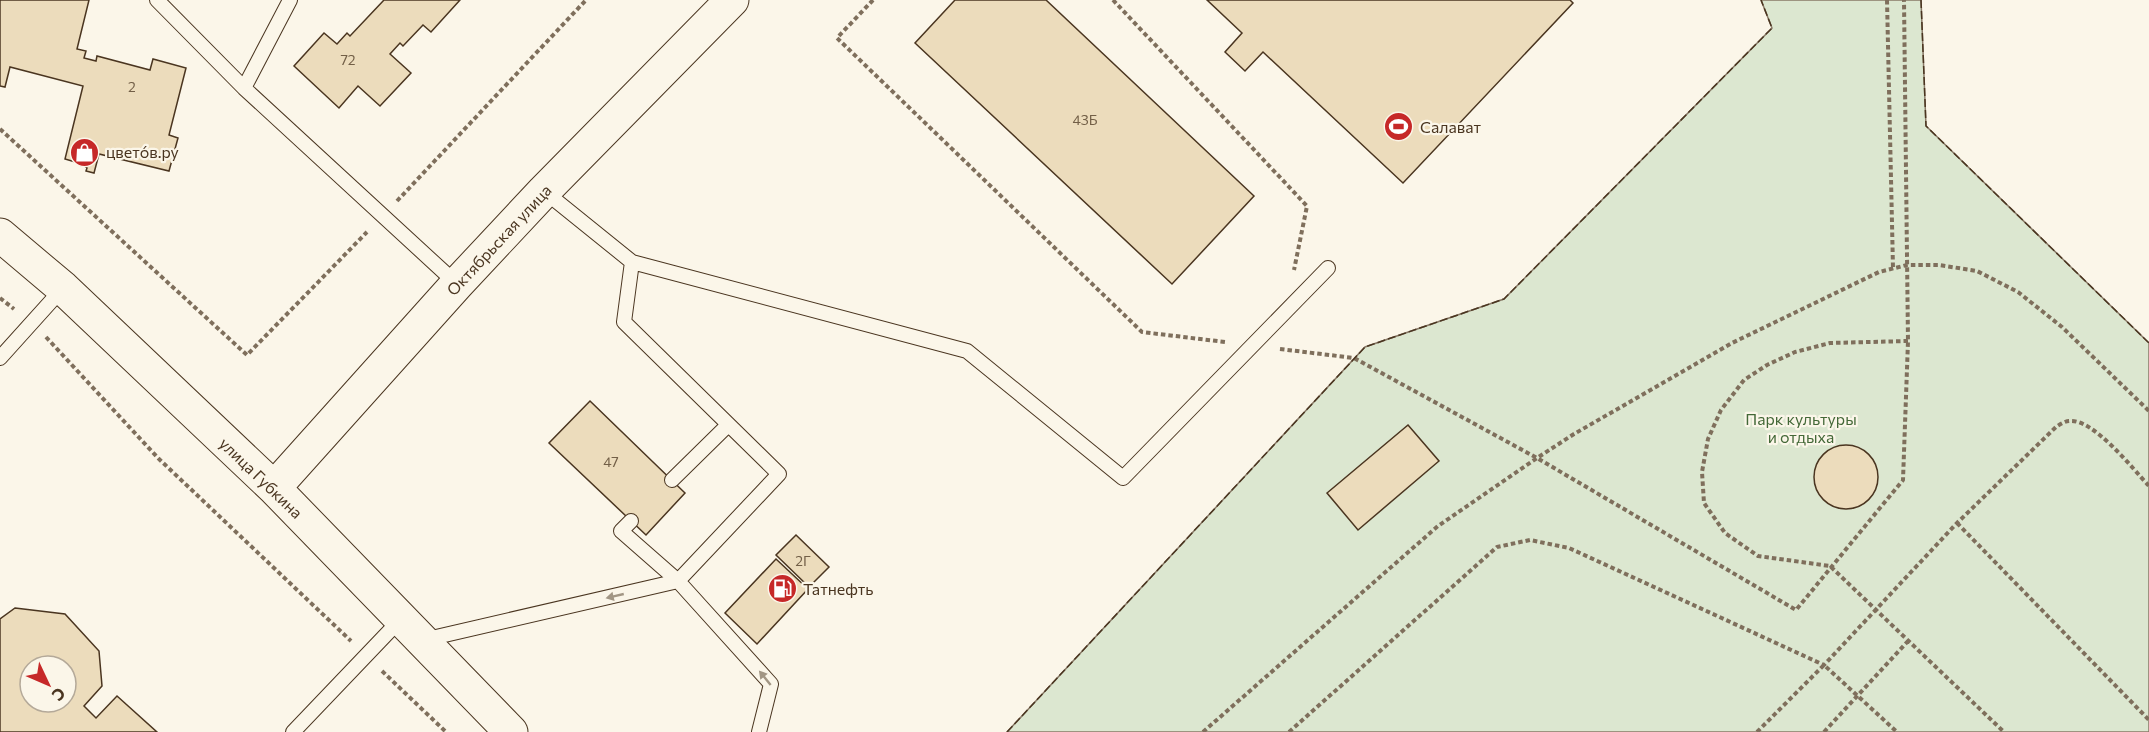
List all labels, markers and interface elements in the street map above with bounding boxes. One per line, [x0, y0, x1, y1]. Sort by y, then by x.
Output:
house number: 72 [340, 51, 356, 68]
house number: 2 [128, 78, 136, 95]
house number: 43Б [1072, 111, 1098, 128]
sports icon: Салават [1383, 111, 1415, 143]
place label: Салават [1420, 117, 1482, 136]
shop icon: цвето́в.ру [69, 136, 101, 168]
place label: цвето́в.ру [106, 142, 179, 161]
street label: Октябрьская улица [442, 180, 555, 299]
park label: Парк культуры и отдыха [1745, 409, 1857, 446]
street label: улица Губкина [216, 433, 307, 522]
house number: 47 [603, 453, 619, 470]
house number: 2Г [795, 552, 811, 569]
fuel station icon: Татнефть [766, 573, 798, 605]
place label: Татнефть [803, 579, 874, 598]
one-way arrow [606, 591, 624, 601]
north arrow [18, 654, 78, 714]
one-way arrow [758, 670, 771, 685]
text: С [48, 684, 70, 705]

